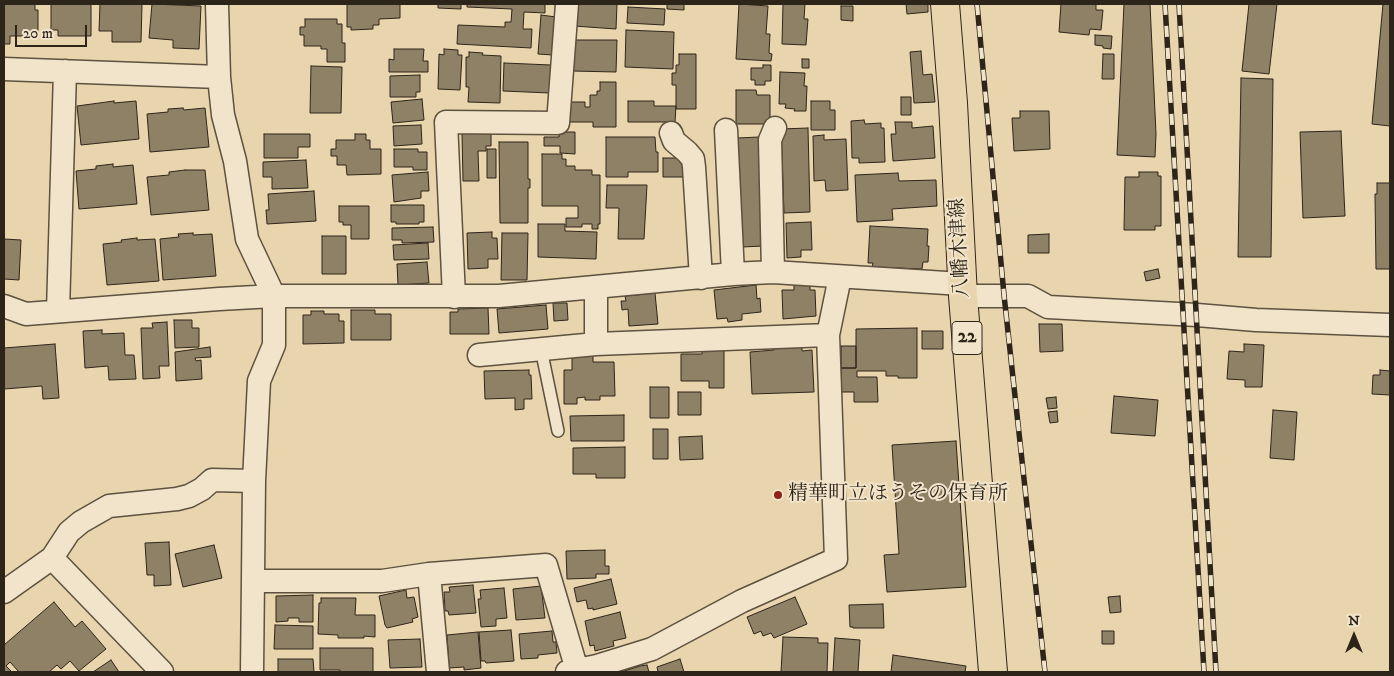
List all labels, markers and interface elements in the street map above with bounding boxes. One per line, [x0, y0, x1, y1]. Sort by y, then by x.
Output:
scale bar [18, 15, 90, 47]
text: 20 m [23, 24, 53, 43]
street label: 八幡木津線 [946, 197, 976, 299]
road number: 22 [952, 322, 982, 354]
place label: 精華町立ほうその保育所 [788, 483, 1008, 507]
marker: 精華町立ほうその保育所 [772, 489, 784, 501]
north arrow [1329, 611, 1379, 661]
text: N [1348, 612, 1360, 630]

